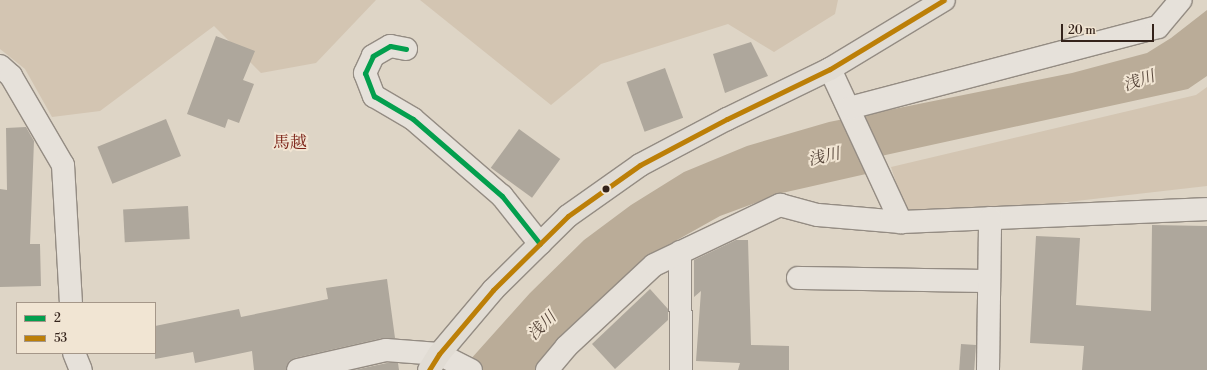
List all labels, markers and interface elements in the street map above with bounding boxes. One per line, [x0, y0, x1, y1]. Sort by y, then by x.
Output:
scale bar [1063, 16, 1156, 42]
text: 20 m [1068, 23, 1096, 38]
water label: 浅川 [1121, 67, 1157, 95]
district label: 馬越 [273, 134, 307, 154]
water label: 浅川 [806, 144, 842, 170]
unlabelled marker [601, 184, 611, 194]
legend [16, 302, 156, 354]
water label: 浅川 [524, 308, 560, 344]
text: 2 [54, 311, 61, 326]
text: 53 [54, 331, 67, 346]

